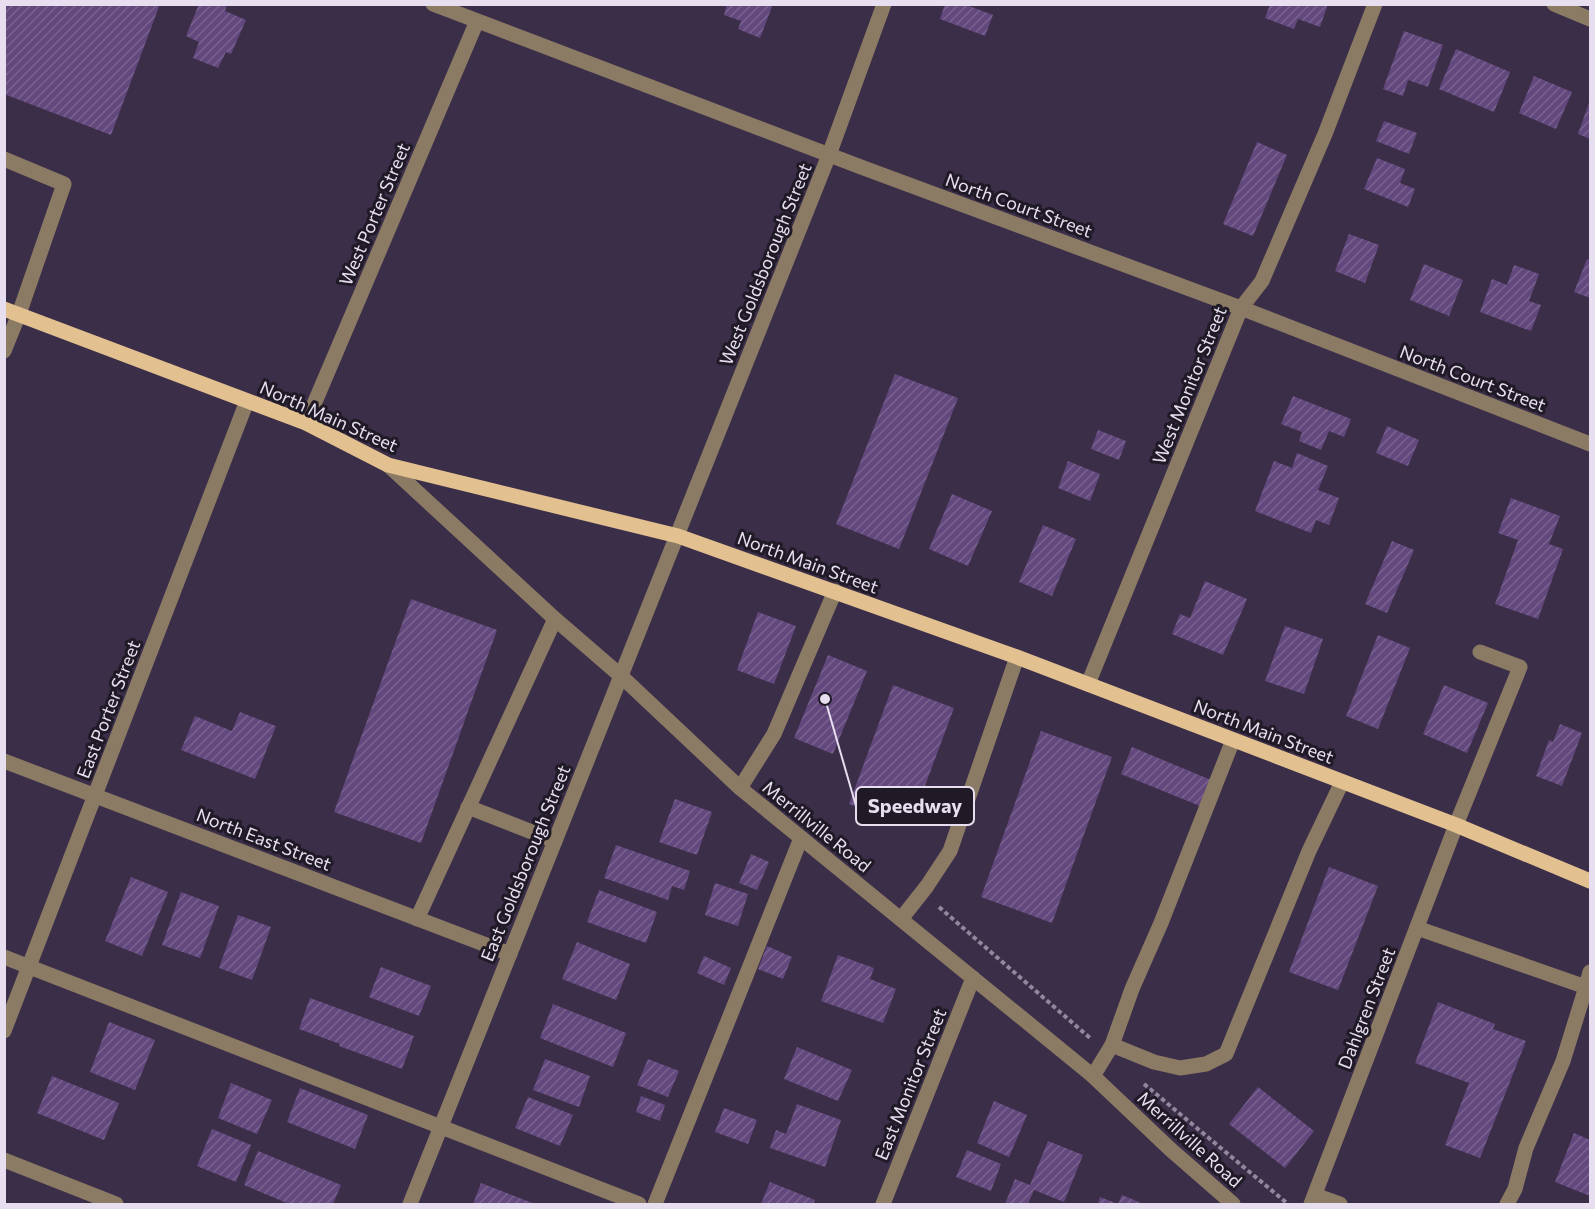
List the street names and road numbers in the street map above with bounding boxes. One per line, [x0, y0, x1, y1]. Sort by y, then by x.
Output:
street label: West Porter Street [334, 139, 414, 289]
street label: West Goldsborough Street [714, 160, 816, 368]
street label: North Court Street [943, 168, 1095, 242]
street label: West Monitor Street [1147, 303, 1231, 467]
street label: North Court Street [1397, 340, 1549, 416]
street label: North Main Street [257, 376, 401, 456]
street label: North Main Street [735, 526, 881, 598]
street label: East Porter Street [72, 637, 144, 781]
street label: North Main Street [1191, 694, 1337, 768]
street label: East Goldsborough Street [476, 762, 574, 964]
street label: Merrillville Road [758, 776, 876, 876]
street label: North East Street [193, 803, 335, 875]
street label: Dahlgren Street [1333, 944, 1399, 1072]
street label: East Monitor Street [870, 1005, 950, 1163]
street label: Merrillville Road [1133, 1086, 1247, 1192]

